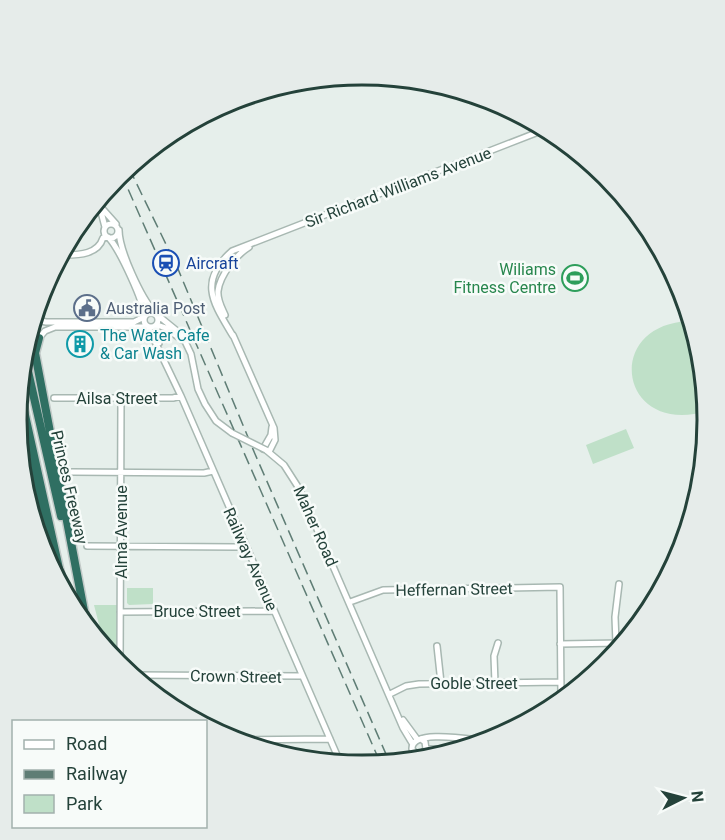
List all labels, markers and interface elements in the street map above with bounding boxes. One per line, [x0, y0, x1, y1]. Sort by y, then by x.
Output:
street label: Sir Richard Williams Avenue [302, 143, 494, 232]
station icon: Aircraft [151, 248, 181, 278]
place label: Aircraft [186, 254, 239, 273]
place label: Wiliams Fitness Centre [454, 260, 556, 297]
sports icon: Wiliams Fitness Centre [560, 263, 590, 293]
public building icon: Australia Post [72, 293, 102, 323]
place label: Australia Post [106, 299, 206, 318]
place label: The Water Cafe & Car Wash [100, 326, 210, 363]
building icon: The Water Cafe & Car Wash [65, 329, 95, 359]
street label: Ailsa Street [76, 389, 158, 408]
street label: Princes Freeway [47, 428, 92, 546]
street label: Maher Road [289, 483, 342, 569]
street label: Alma Avenue [112, 485, 131, 579]
street label: Railway Avenue [219, 505, 282, 614]
street label: Heffernan Street [395, 579, 513, 600]
street label: Bruce Street [153, 602, 241, 621]
street label: Crown Street [190, 666, 282, 687]
street label: Goble Street [430, 674, 518, 693]
legend [12, 720, 207, 828]
text: Road [66, 733, 107, 754]
text: Railway [66, 763, 128, 784]
north arrow [653, 768, 713, 828]
text: N [687, 790, 707, 803]
text: Park [66, 793, 103, 814]

